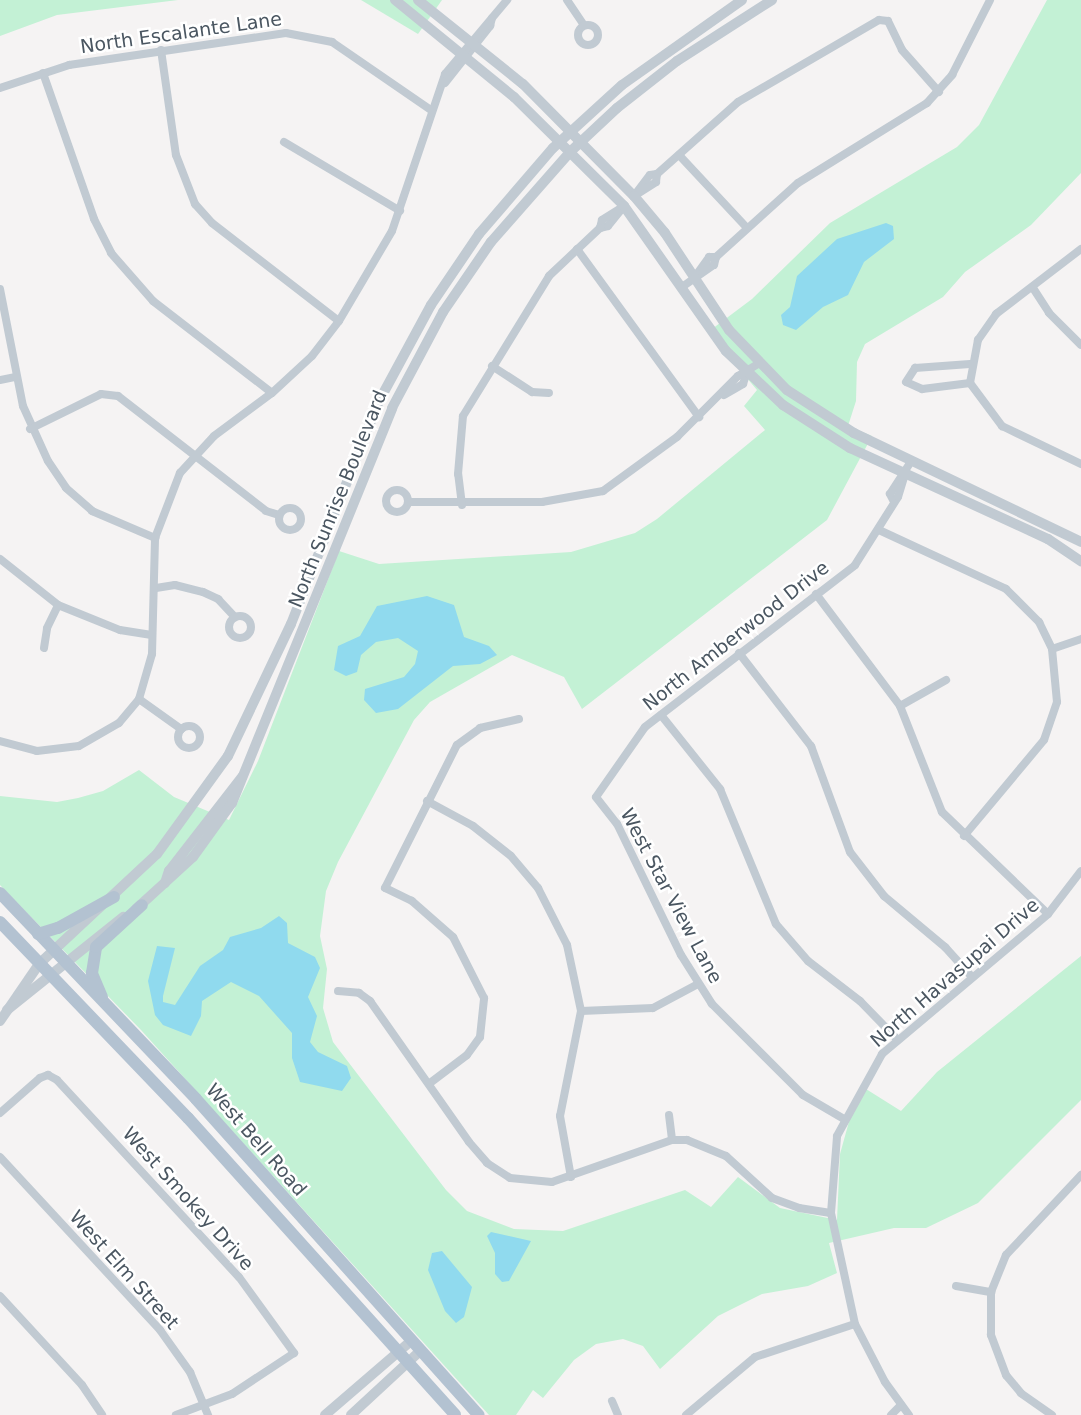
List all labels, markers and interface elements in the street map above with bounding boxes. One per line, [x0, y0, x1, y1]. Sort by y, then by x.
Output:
street label: North Escalante Lane [79, 8, 283, 58]
street label: North Sunrise Boulevard [284, 387, 392, 611]
street label: North Amberwood Drive [638, 556, 834, 716]
street label: West Star View Lane [615, 805, 727, 987]
street label: North Havasupai Drive [866, 894, 1044, 1052]
street label: West Bell Road [201, 1079, 311, 1201]
street label: West Smokey Drive [118, 1123, 258, 1275]
street label: West Elm Street [65, 1206, 183, 1334]

